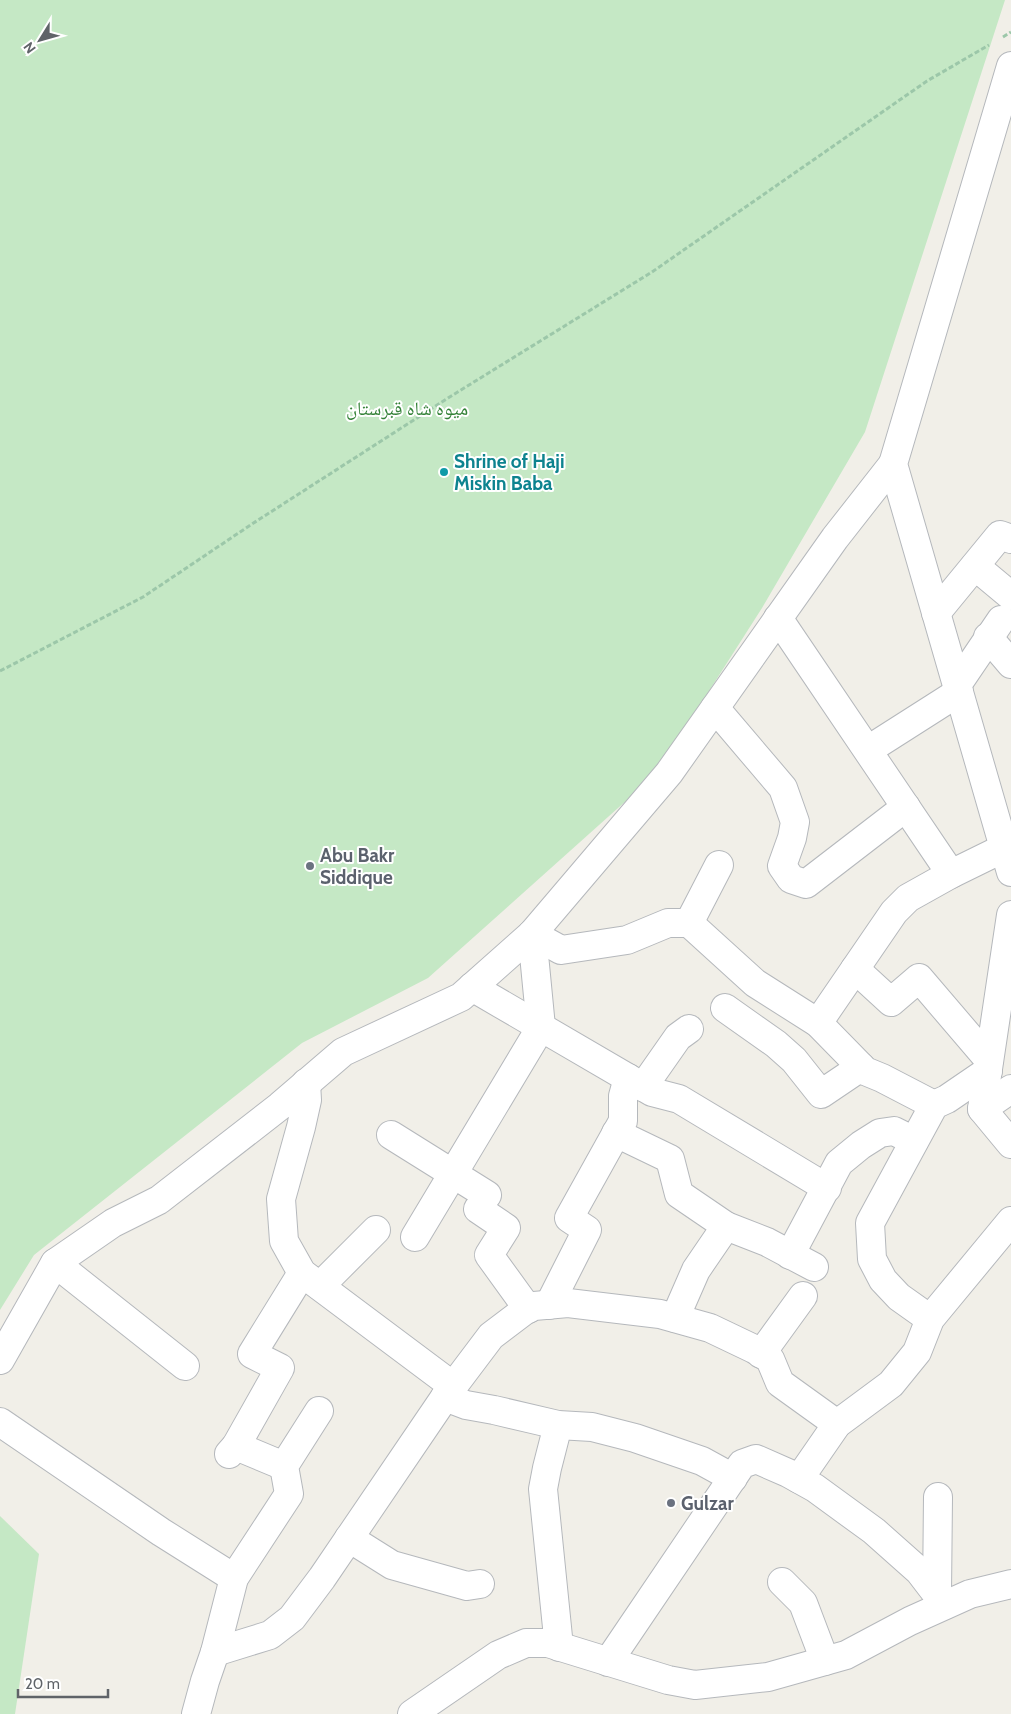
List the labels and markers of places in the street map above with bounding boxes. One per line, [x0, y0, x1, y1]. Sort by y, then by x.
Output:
place label: Shrine of Haji Miskin Baba [454, 450, 564, 495]
marker: Shrine of Haji Miskin Baba [438, 466, 450, 478]
place label: Abu Bakr Siddique [320, 844, 395, 889]
marker: Abu Bakr Siddique [304, 860, 316, 872]
place label: Gulzar [681, 1492, 734, 1515]
marker: Gulzar [665, 1497, 677, 1509]

